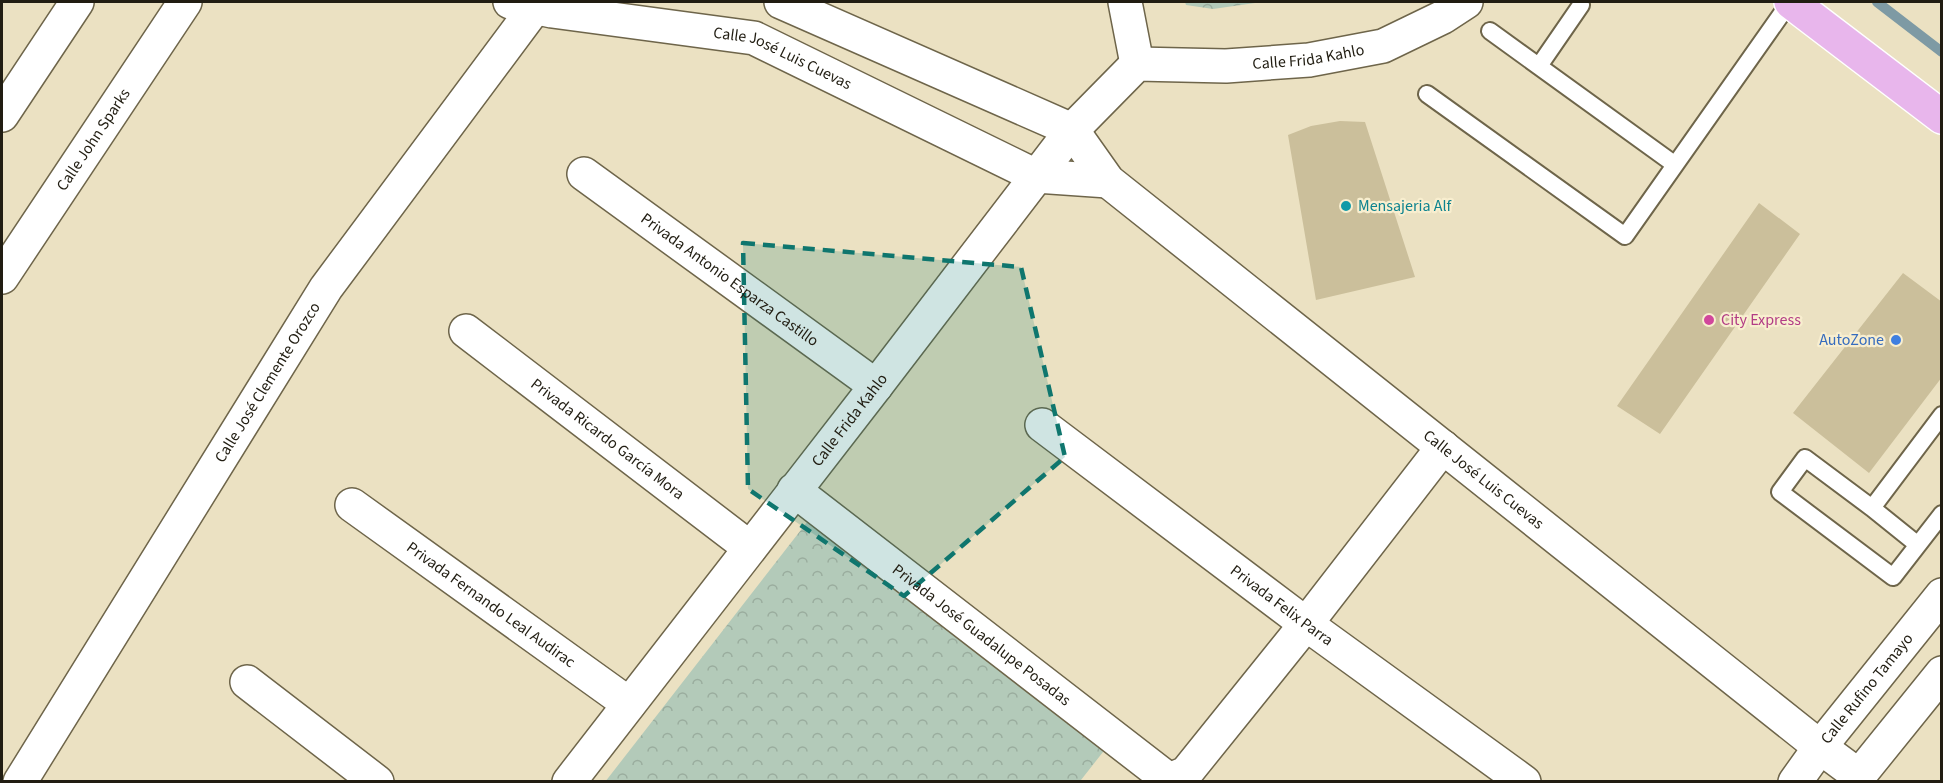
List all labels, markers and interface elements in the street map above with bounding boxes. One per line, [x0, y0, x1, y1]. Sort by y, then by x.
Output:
street label: Calle José Luis Cuevas [712, 22, 856, 95]
street label: Calle Frida Kahlo [1252, 39, 1366, 75]
street label: Calle John Sparks [51, 84, 136, 195]
place label: Mensajeria Alf [1358, 195, 1452, 217]
marker: Mensajeria Alf [1339, 199, 1353, 213]
street label: Privada Antonio Esparza Castillo [636, 208, 823, 352]
street label: Calle José Clemente Orozco [209, 298, 326, 467]
place label: City Express [1721, 309, 1801, 331]
marker: City Express [1702, 313, 1716, 327]
place label: AutoZone [1819, 329, 1884, 351]
marker: AutoZone [1889, 333, 1903, 347]
street label: Calle Frida Kahlo [806, 369, 893, 471]
street label: Privada Ricardo García Mora [526, 373, 689, 505]
street label: Calle José Luis Cuevas [1418, 425, 1549, 535]
street label: Privada Fernando Leal Audirac [402, 537, 580, 673]
street label: Privada José Guadalupe Posadas [888, 559, 1076, 711]
street label: Privada Felix Parra [1226, 560, 1338, 651]
street label: Calle Rufino Tamayo [1816, 628, 1918, 749]

